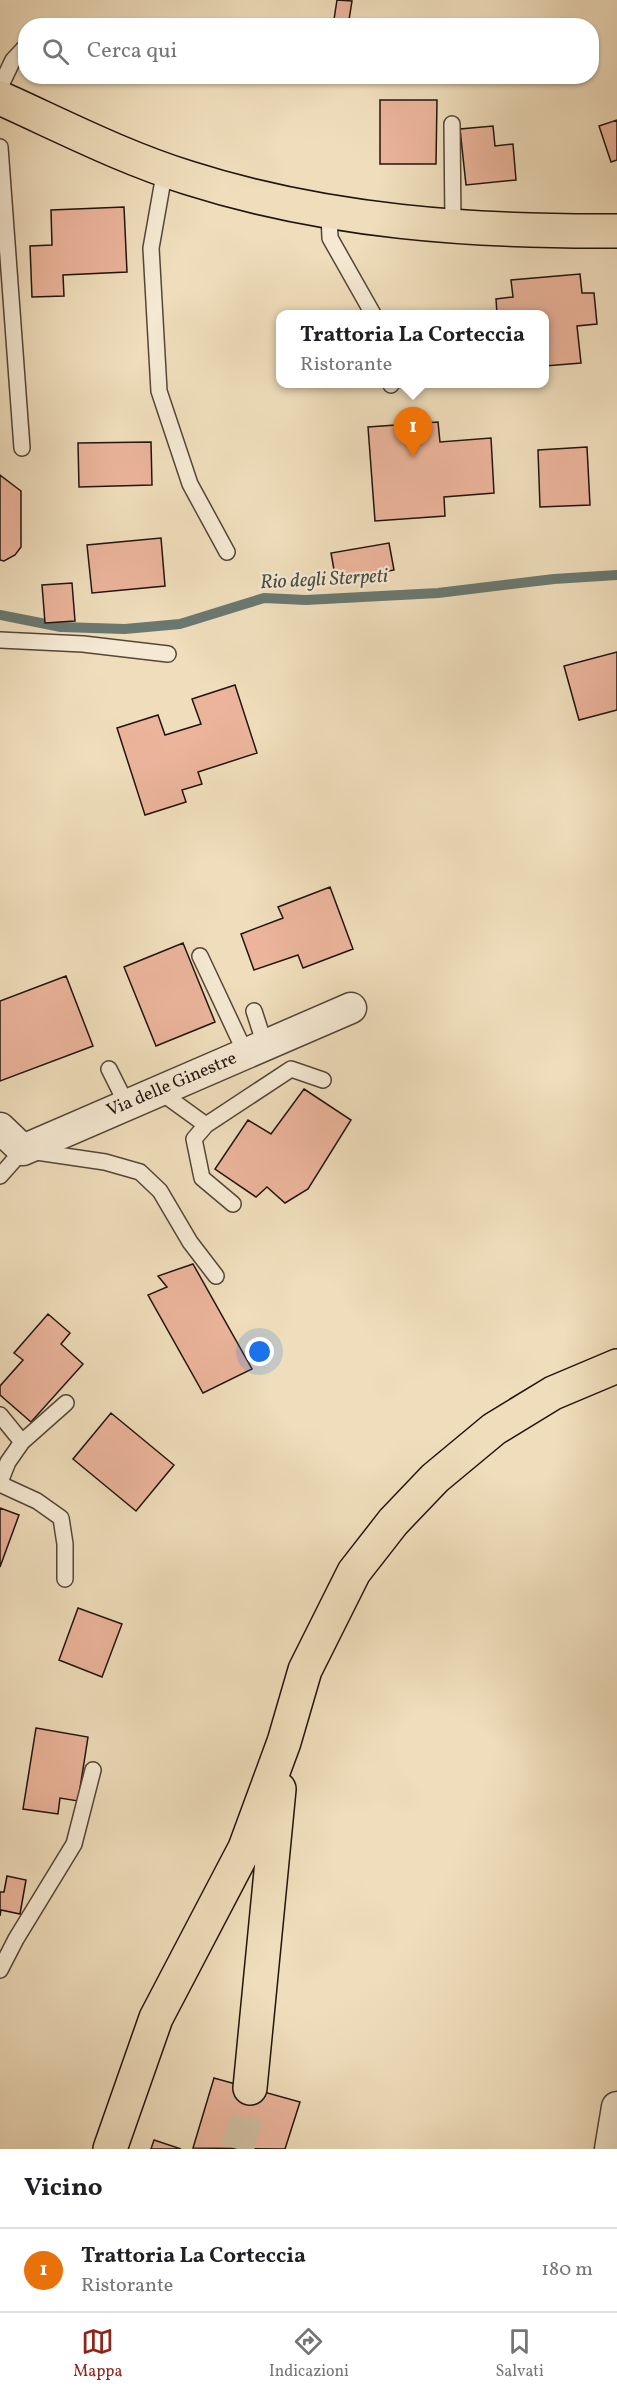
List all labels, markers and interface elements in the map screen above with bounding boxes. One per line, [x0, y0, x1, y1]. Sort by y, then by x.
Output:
search box [18, 18, 599, 84]
icon: search [39, 35, 72, 68]
text: Cerca qui [87, 36, 177, 67]
popup [276, 310, 549, 388]
text: Trattoria La Corteccia [300, 320, 525, 351]
text: Ristorante [300, 351, 392, 379]
pin: 1 [394, 408, 432, 457]
water label: Rio degli Sterpeti [259, 563, 390, 597]
street label: Via delle Ginestre [103, 1046, 241, 1124]
your location [245, 1337, 274, 1366]
text: Vicino [24, 2170, 103, 2206]
text: Trattoria La Corteccia [81, 2241, 306, 2272]
text: 1 [39, 2256, 48, 2284]
text: 180 m [541, 2256, 593, 2284]
text: Ristorante [81, 2272, 173, 2300]
tab: Mappa [73, 2325, 122, 2383]
tab: Indicazioni [269, 2325, 349, 2383]
tab: Salvati [496, 2325, 544, 2383]

